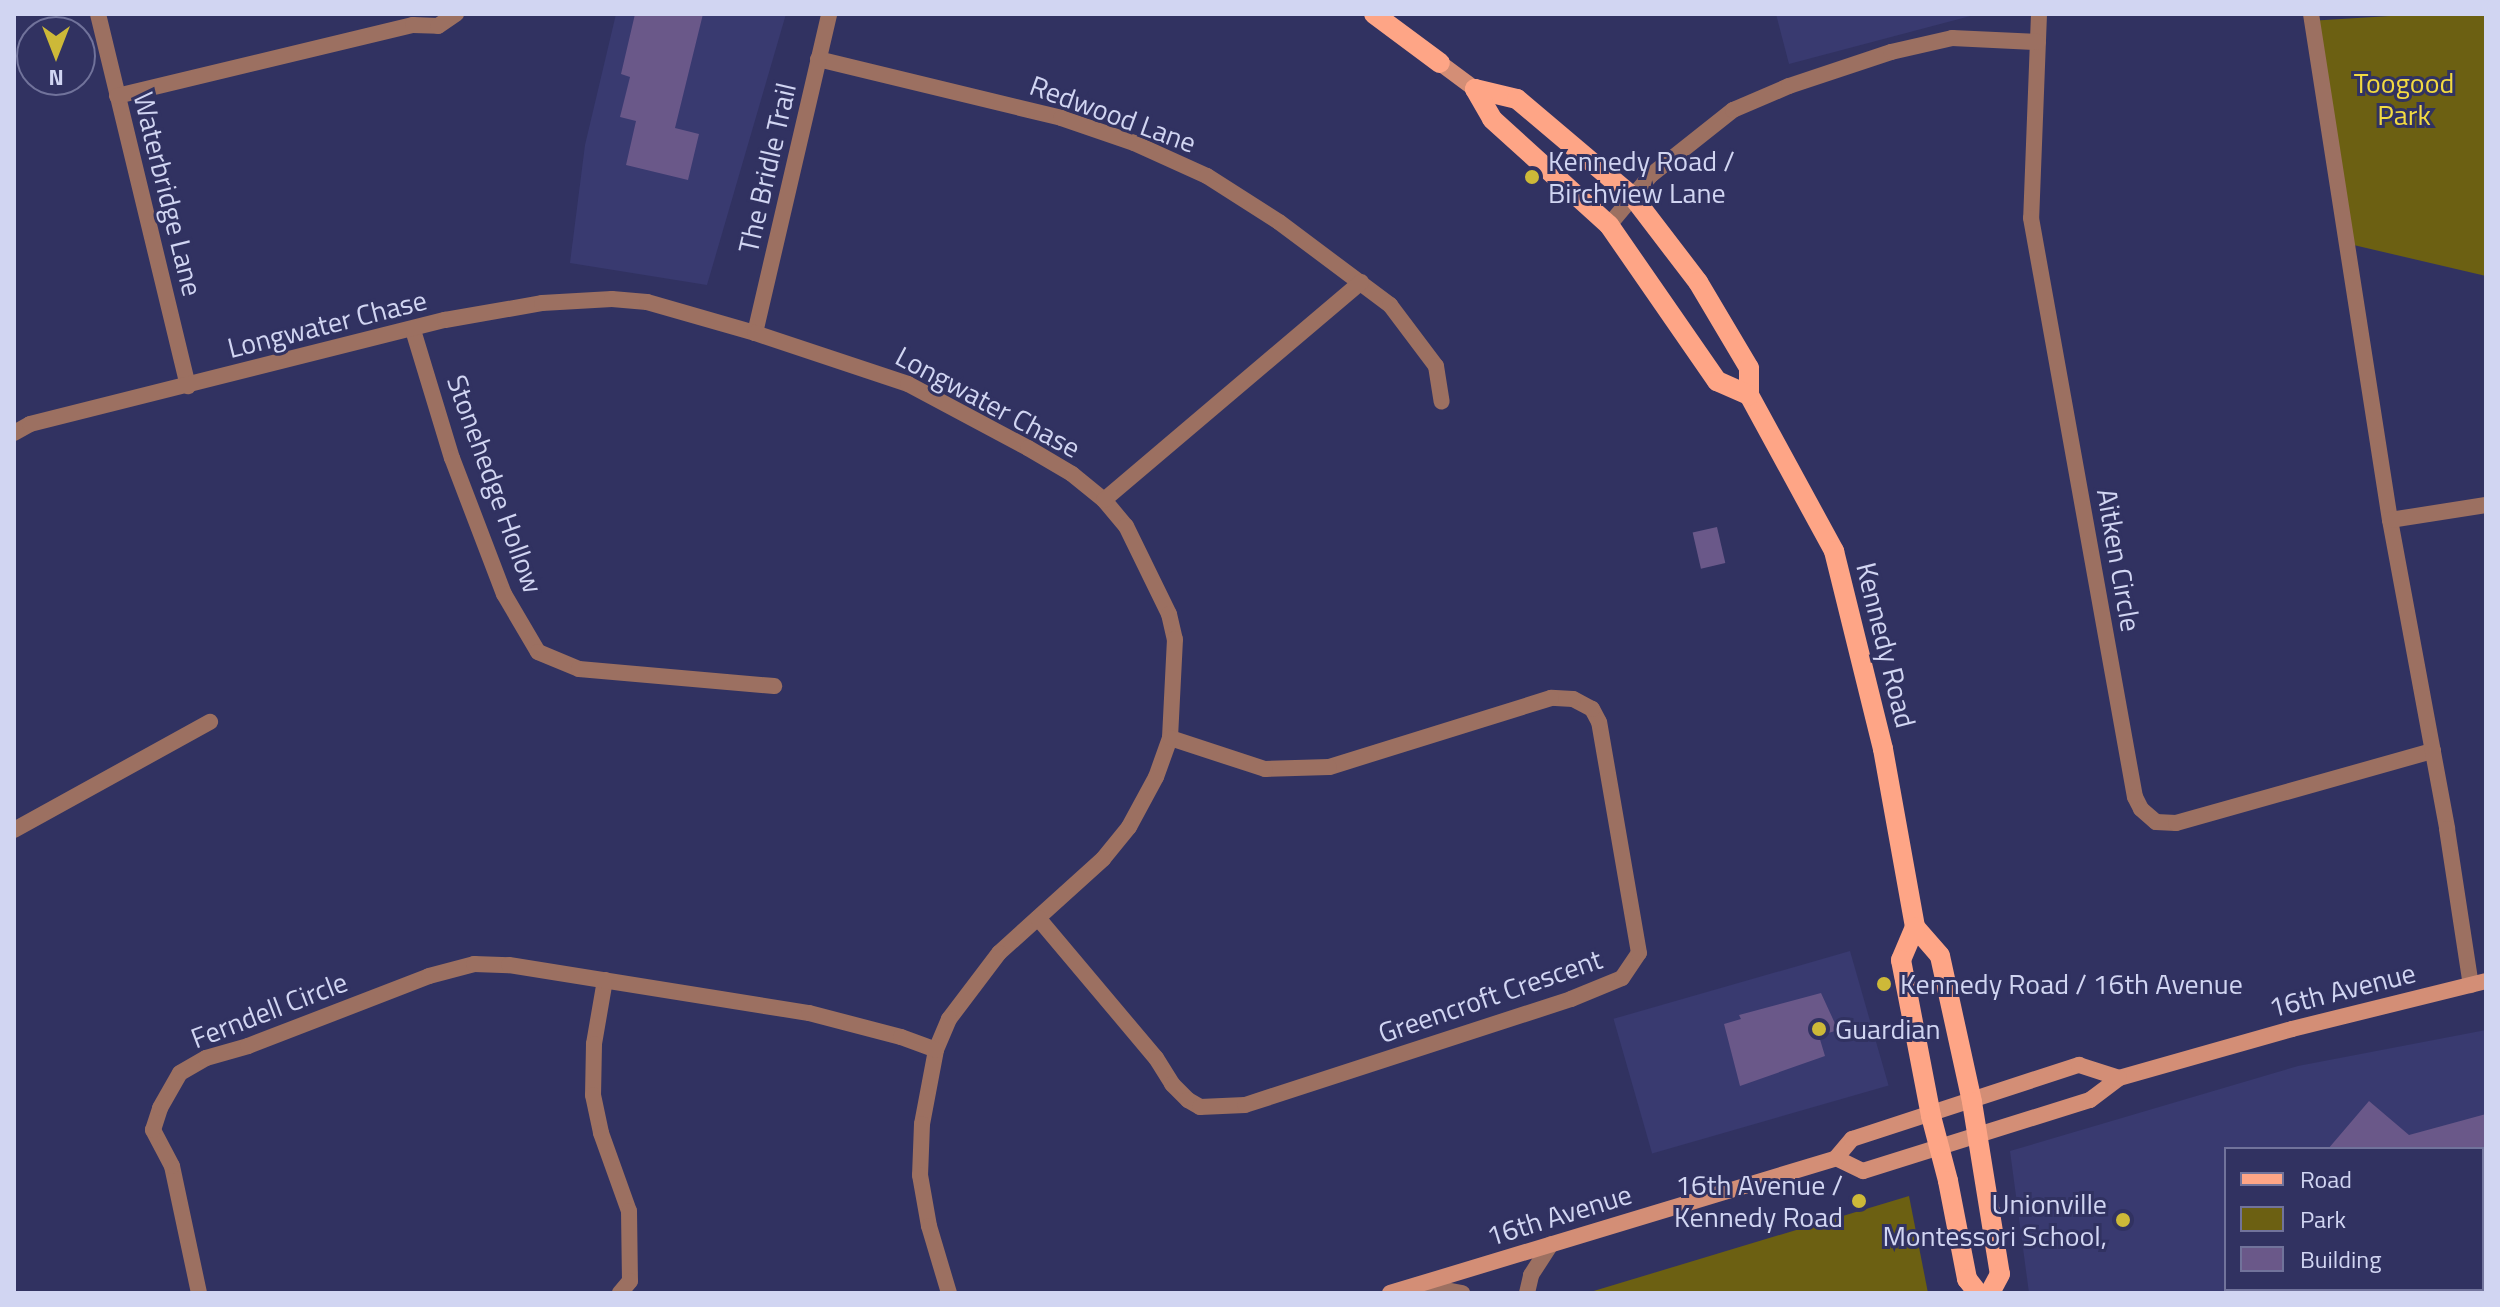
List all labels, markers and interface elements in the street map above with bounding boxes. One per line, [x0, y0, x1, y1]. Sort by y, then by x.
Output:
north arrow [16, 16, 96, 96]
text: N [48, 61, 64, 95]
park label: Toogood Park [2354, 66, 2454, 132]
street label: Redwood Lane [1025, 68, 1201, 160]
street label: The Bridle Trail [731, 80, 803, 256]
street label: Waterbridge Lane [126, 89, 210, 299]
place label: Kennedy Road / Birchview Lane [1548, 144, 1735, 210]
marker: Kennedy Road / Birchview Lane [1523, 168, 1541, 186]
street label: Longwater Chase [224, 283, 430, 365]
street label: Longwater Chase [890, 339, 1086, 465]
street label: Stonehedge Hollow [440, 370, 550, 598]
street label: Aitken Circle [2090, 486, 2148, 634]
street label: Kennedy Road [1849, 559, 1923, 731]
street label: Greencroft Crescent [1374, 942, 1606, 1050]
street label: 16th Avenue [2265, 956, 2419, 1024]
street label: Ferndell Circle [186, 965, 352, 1055]
place label: Kennedy Road / 16th Avenue [1900, 967, 2243, 1001]
marker: Kennedy Road / 16th Avenue [1875, 975, 1893, 993]
place label: Guardian [1835, 1012, 1940, 1046]
marker: Guardian [1810, 1020, 1828, 1038]
legend [2224, 1147, 2484, 1291]
text: Road [2300, 1161, 2352, 1197]
place label: 16th Avenue / Kennedy Road [1674, 1168, 1843, 1234]
street label: 16th Avenue [1482, 1177, 1636, 1253]
place label: Unionville Montessori School, [1882, 1187, 2107, 1253]
marker: 16th Avenue / Kennedy Road [1850, 1192, 1868, 1210]
text: Park [2300, 1201, 2346, 1237]
marker: Unionville Montessori School, [2114, 1211, 2132, 1229]
text: Building [2300, 1241, 2382, 1277]

